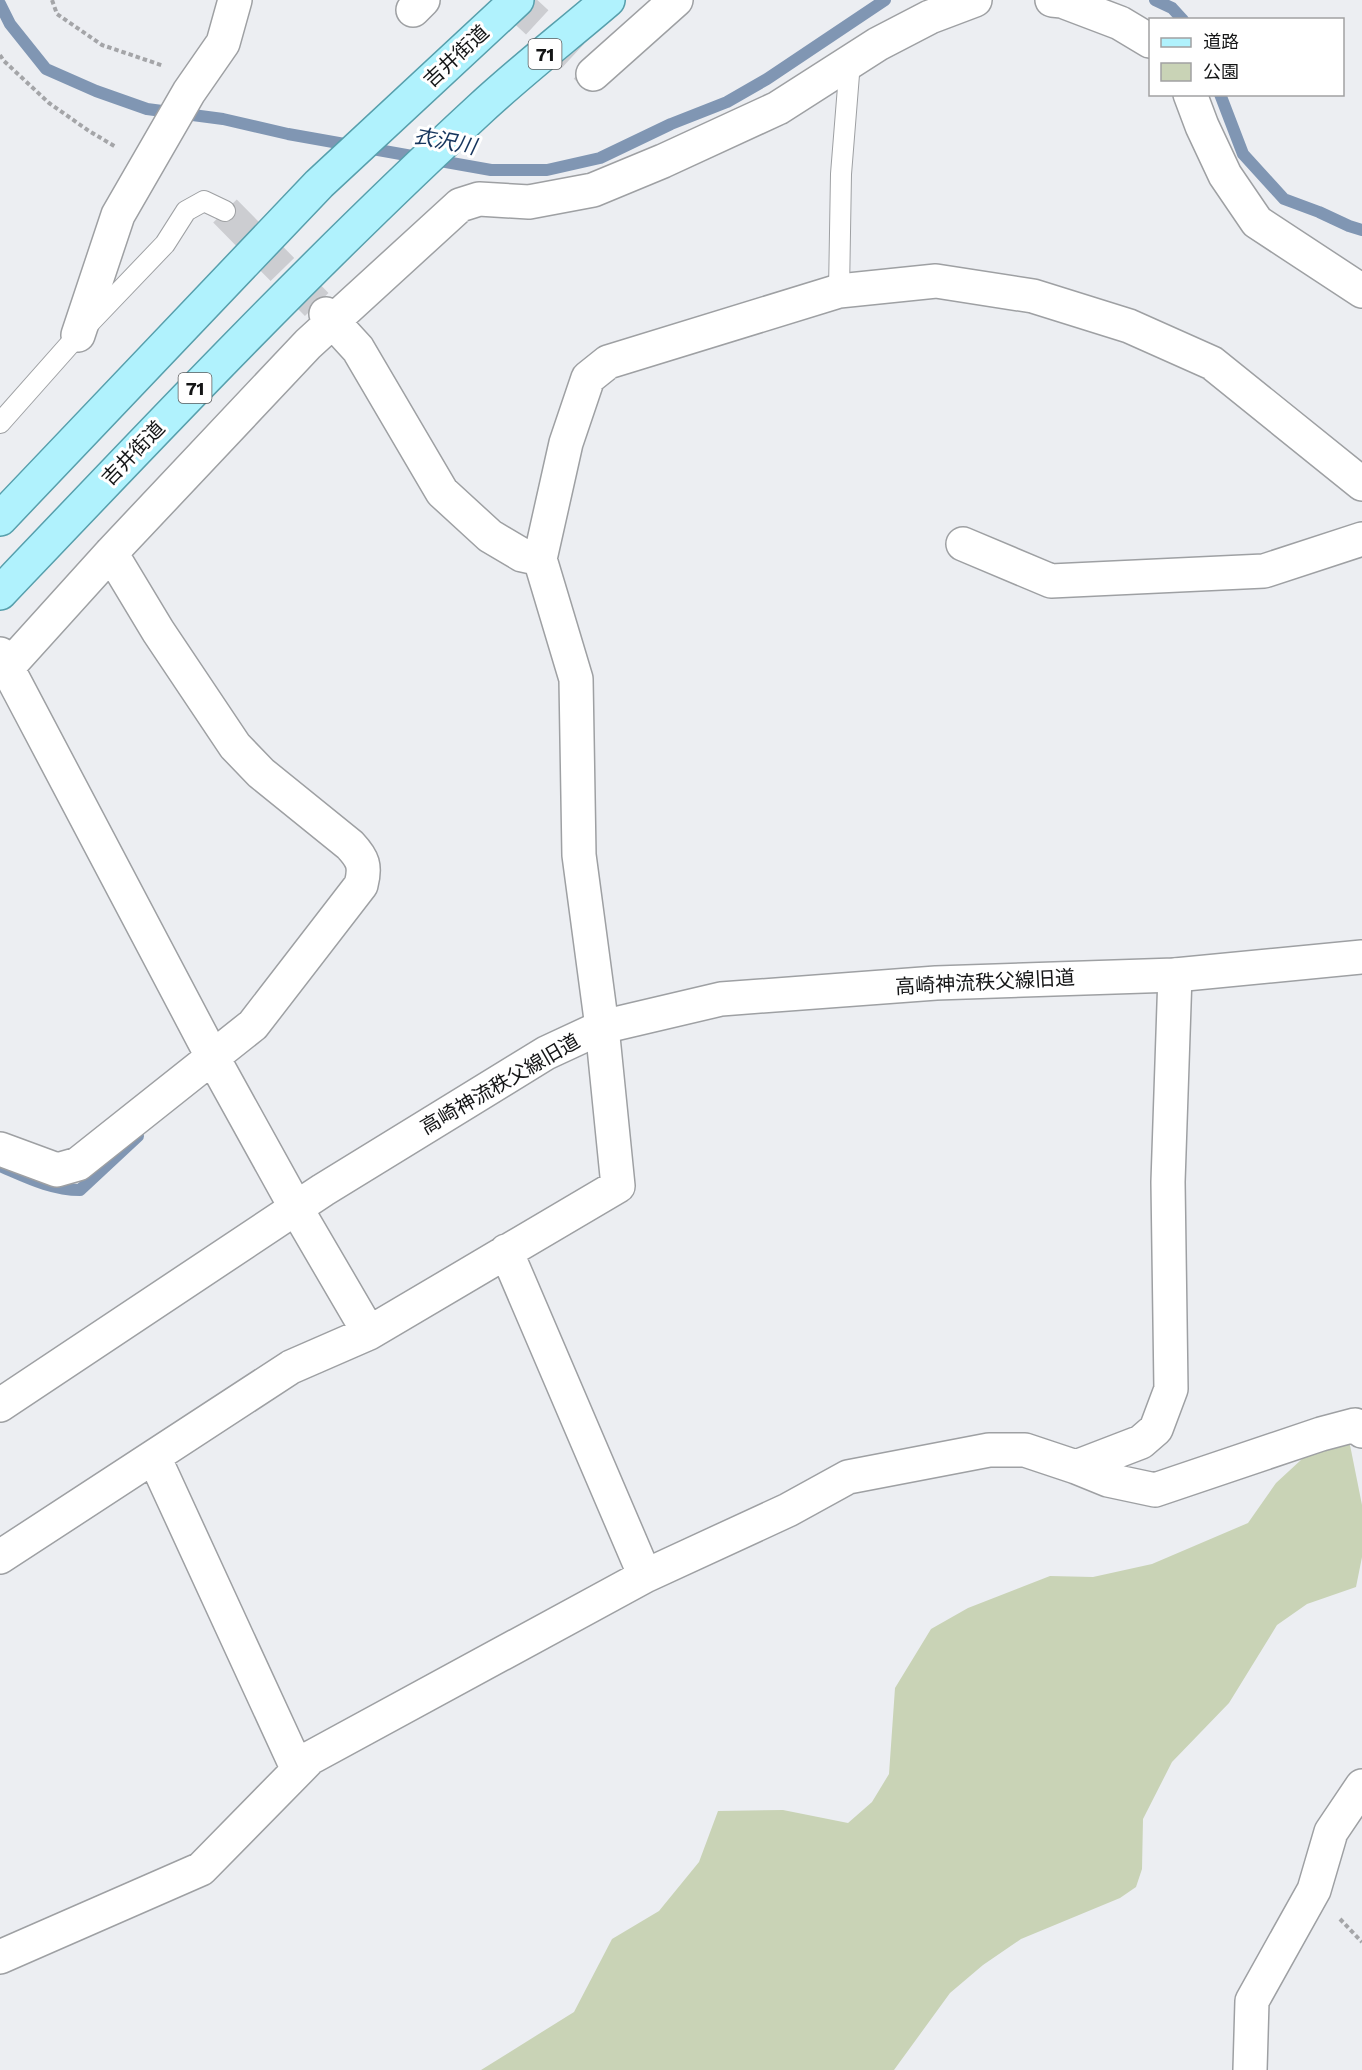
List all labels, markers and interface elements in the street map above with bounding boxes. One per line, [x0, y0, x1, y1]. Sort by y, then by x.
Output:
legend [1149, 18, 1344, 96]
street label: 吉井街道 [419, 20, 493, 92]
text: 道路 [1203, 31, 1239, 52]
road number: 71 [528, 39, 562, 69]
text: 公園 [1203, 61, 1239, 82]
water label: 衣沢川 [412, 123, 480, 160]
road number: 71 [178, 373, 212, 403]
street label: 吉井街道 [97, 416, 169, 490]
street label: 高崎神流秩父線旧道 [894, 965, 1076, 999]
street label: 高崎神流秩父線旧道 [416, 1029, 584, 1139]

